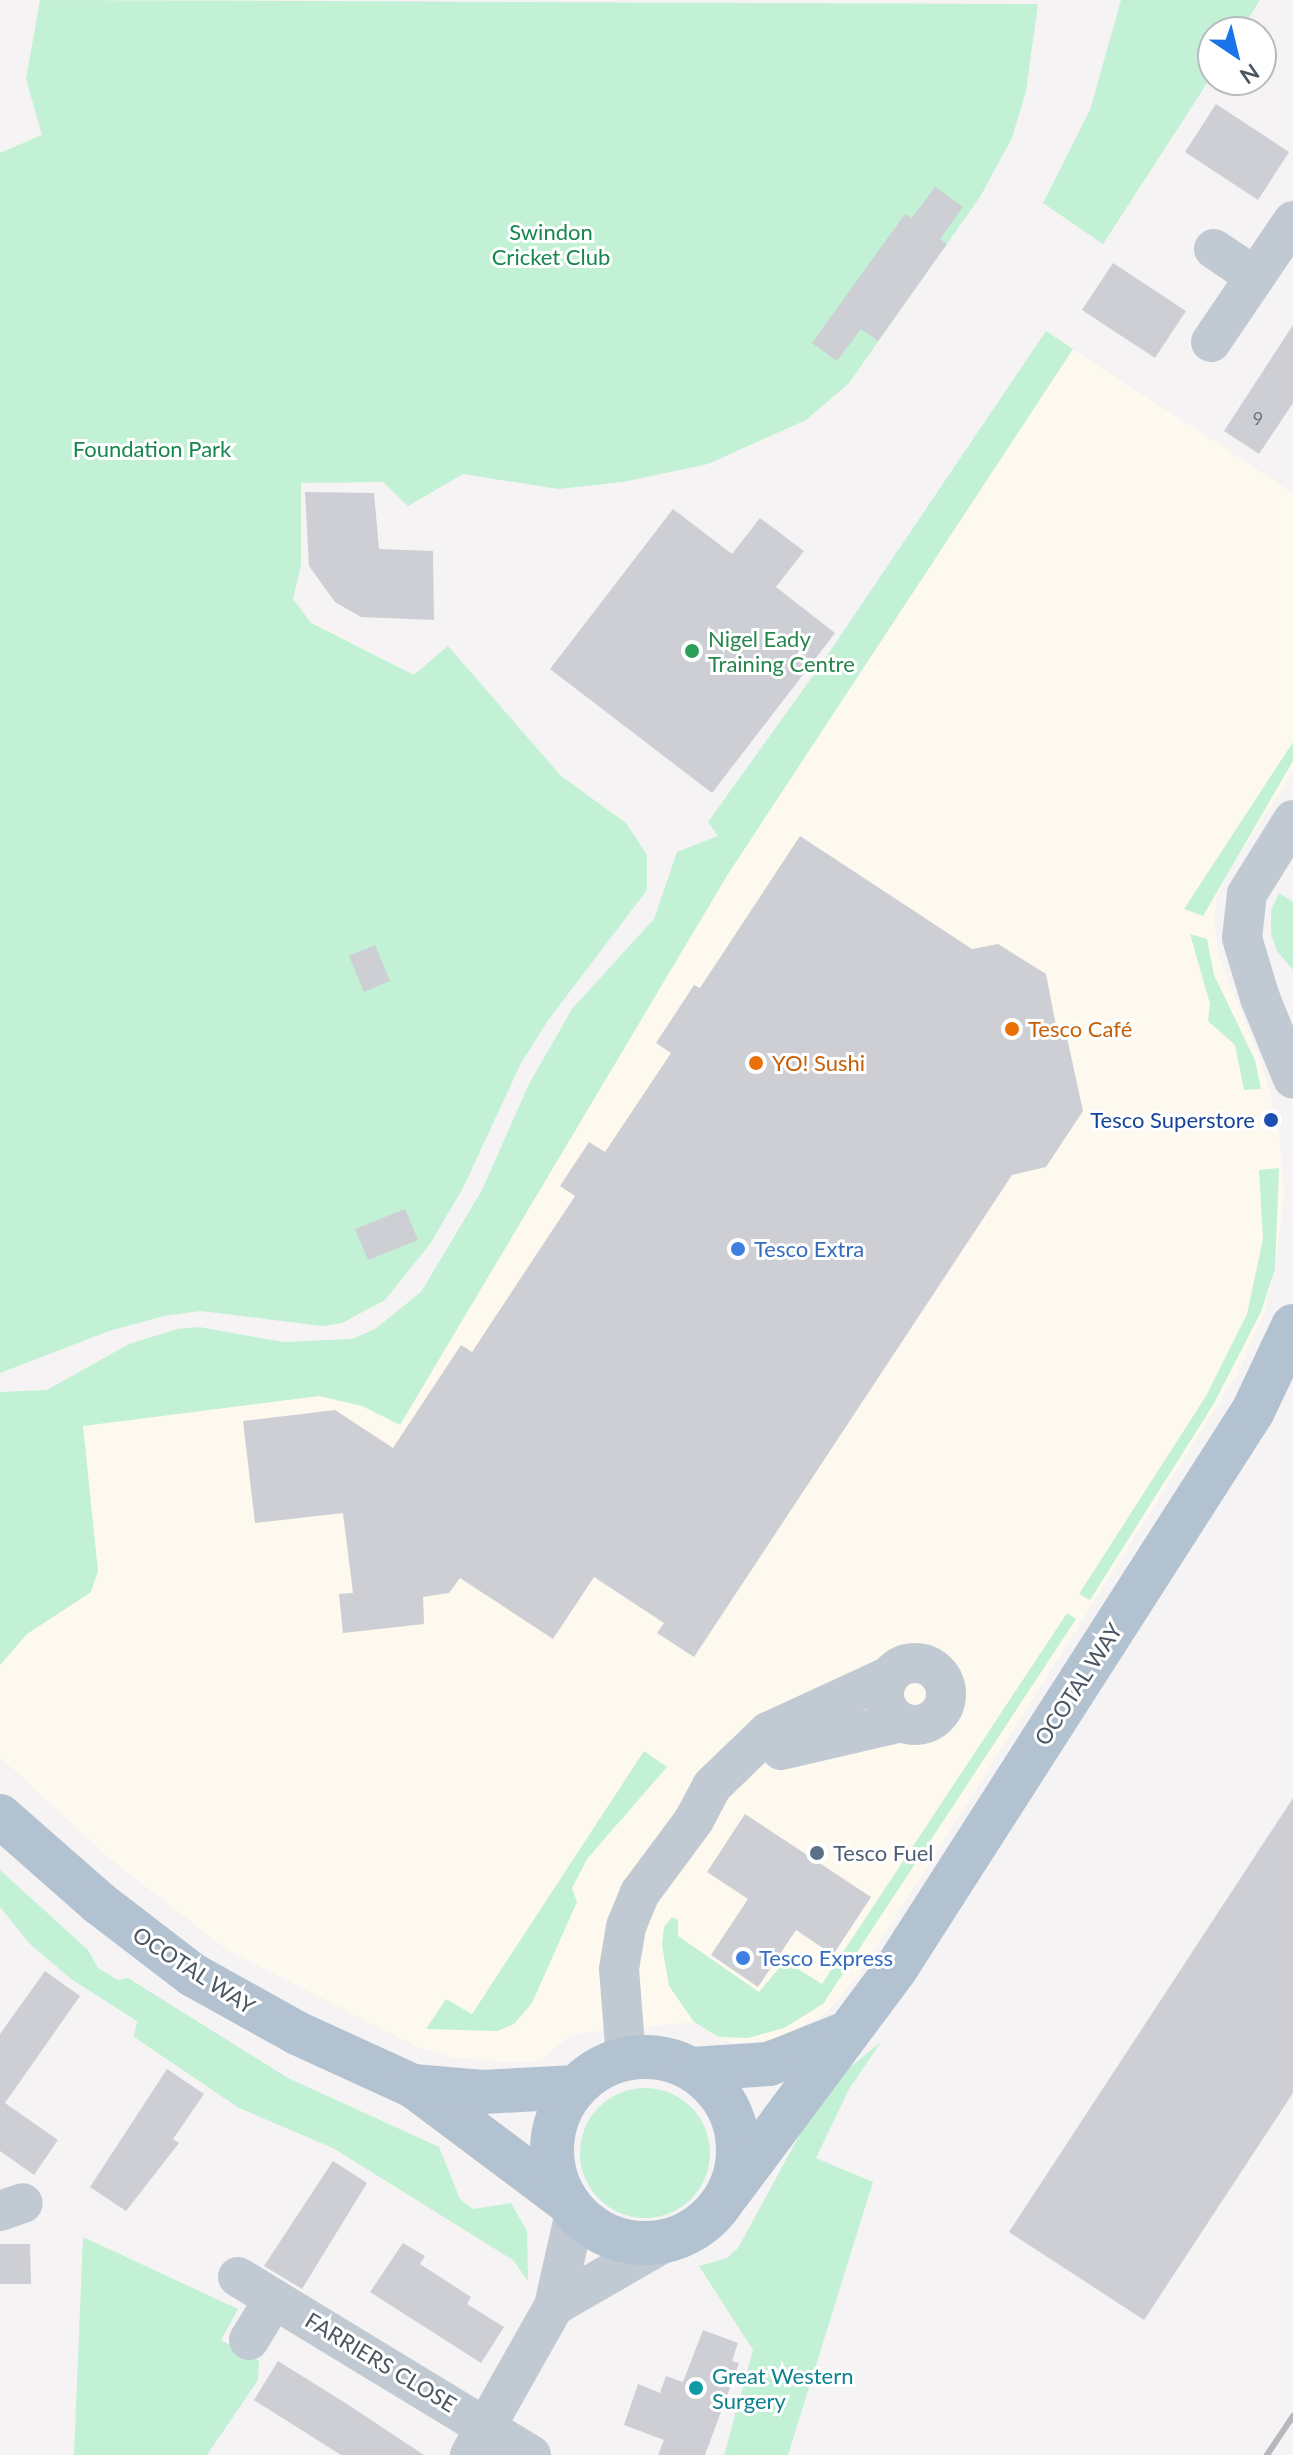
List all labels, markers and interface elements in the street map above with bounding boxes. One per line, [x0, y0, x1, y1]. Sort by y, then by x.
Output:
north arrow [1197, 16, 1277, 96]
text: N [1235, 59, 1265, 90]
park label: Swindon Cricket Club [492, 218, 610, 270]
house number: 9 [1253, 407, 1263, 429]
park label: Foundation Park [73, 436, 231, 462]
place label: Nigel Eady Training Centre [708, 625, 855, 676]
marker: Nigel Eady Training Centre [683, 642, 701, 660]
place label: Tesco Café [1028, 1016, 1132, 1042]
marker: Tesco Café [1003, 1020, 1021, 1038]
place label: YO! Sushi [772, 1050, 865, 1076]
marker: YO! Sushi [747, 1054, 765, 1072]
place label: Tesco Superstore [1090, 1107, 1255, 1133]
marker: Tesco Superstore [1262, 1111, 1280, 1129]
place label: Tesco Extra [754, 1236, 864, 1262]
marker: Tesco Extra [729, 1240, 747, 1258]
street label: OCOTAL WAY [1029, 1618, 1127, 1750]
place label: Tesco Fuel [833, 1840, 934, 1866]
marker: Tesco Fuel [808, 1844, 826, 1862]
street label: OCOTAL WAY [128, 1921, 260, 2019]
place label: Tesco Express [759, 1945, 893, 1971]
marker: Tesco Express [734, 1949, 752, 1967]
street label: FARRIERS CLOSE [301, 2307, 461, 2417]
place label: Great Western Surgery [712, 2362, 854, 2414]
marker: Great Western Surgery [687, 2379, 705, 2397]

